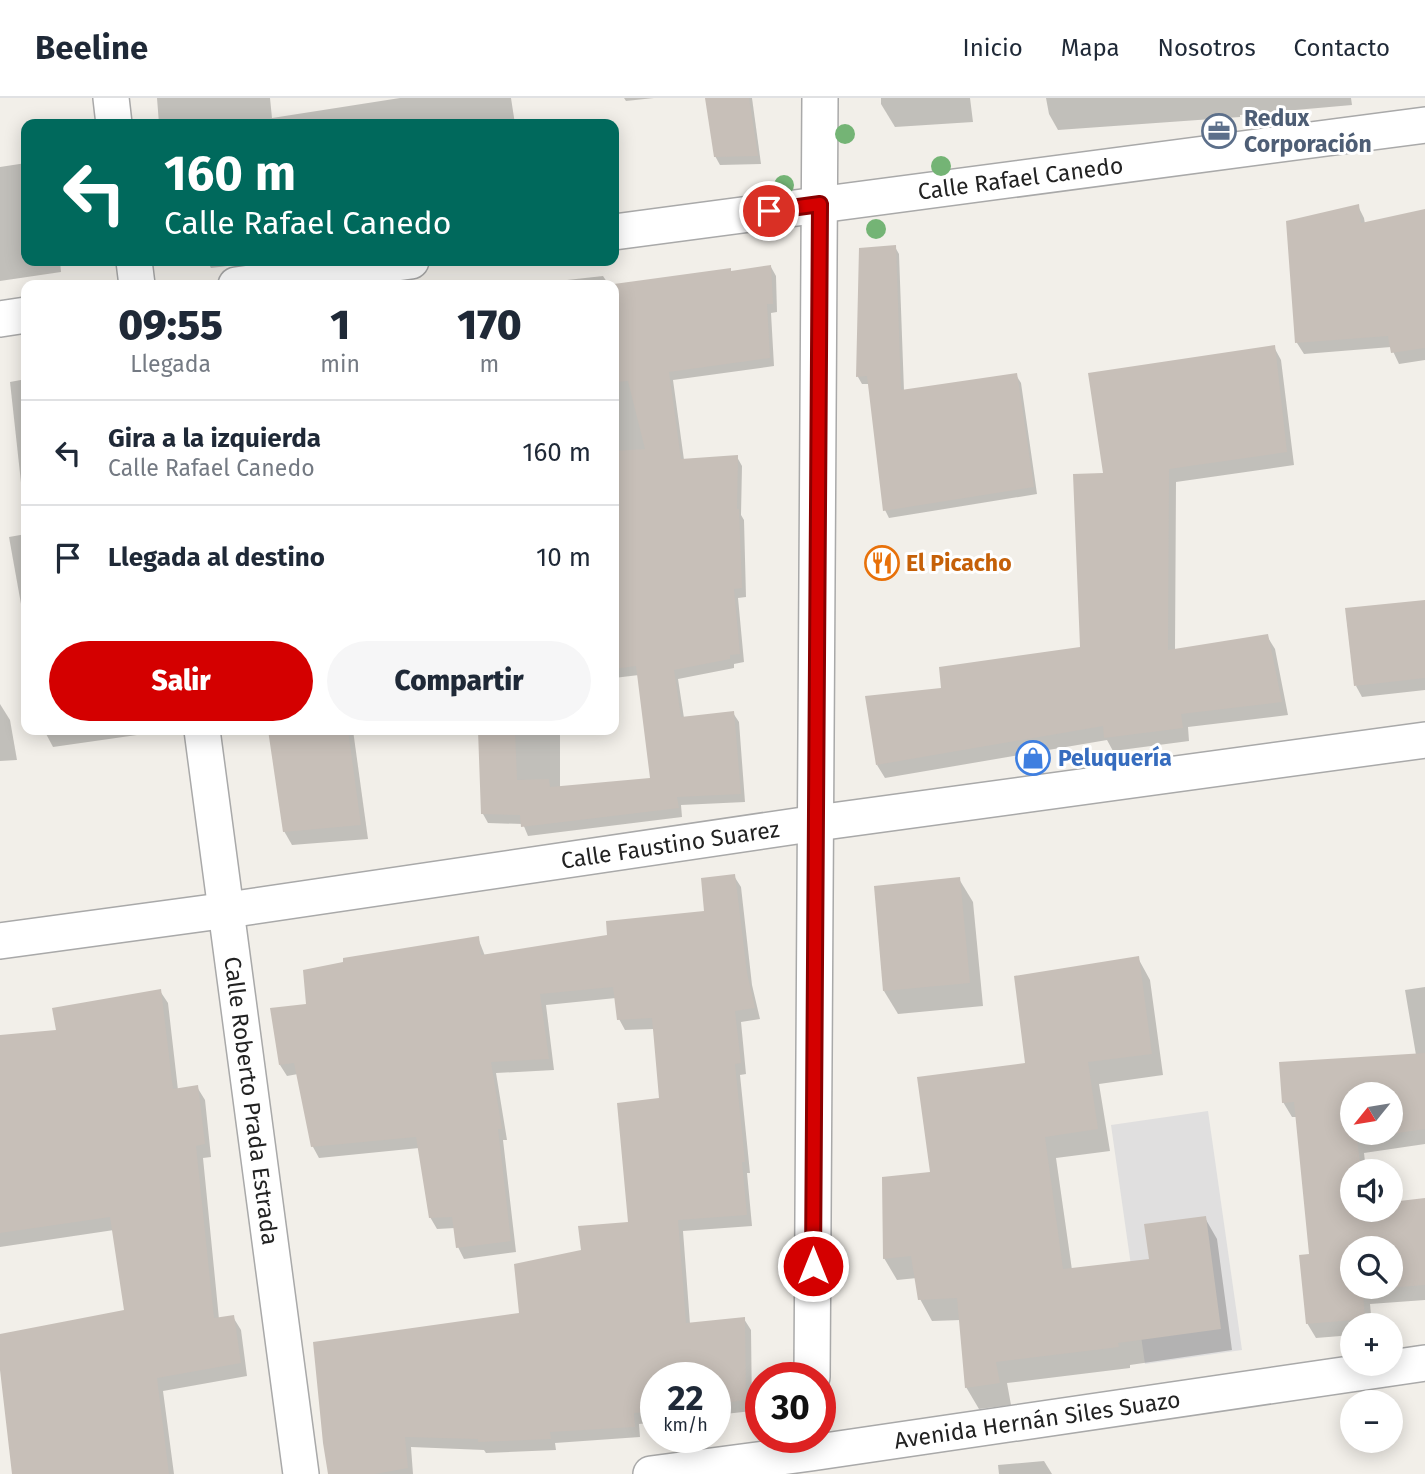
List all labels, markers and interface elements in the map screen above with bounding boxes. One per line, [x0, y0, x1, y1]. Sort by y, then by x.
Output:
text: Beeline [35, 28, 148, 68]
text: Inicio [963, 34, 1023, 62]
text: Mapa [1061, 34, 1120, 62]
text: Nosotros [1158, 34, 1256, 62]
text: Contacto [1294, 34, 1390, 62]
place label: Redux Corporación [1244, 104, 1372, 158]
office icon: Redux Corporación [1200, 112, 1238, 150]
text: 160 m [164, 144, 296, 203]
icon: left [49, 147, 140, 238]
street label: Calle Rafael Canedo [916, 151, 1125, 206]
pin [739, 181, 799, 241]
icon: arrive [750, 192, 788, 230]
text: Calle Rafael Canedo [164, 204, 451, 242]
text: 09:55 [118, 300, 223, 350]
text: 1 [330, 300, 350, 350]
text: 170 [457, 300, 522, 350]
text: Llegada [130, 350, 211, 378]
text: min [320, 350, 360, 378]
text: m [480, 350, 499, 378]
text: Gira a la izquierda [108, 423, 321, 454]
icon: left [49, 434, 87, 472]
text: 160 m [522, 437, 591, 468]
text: Calle Rafael Canedo [108, 454, 315, 482]
icon: arrive [49, 539, 87, 577]
text: Llegada al destino [108, 542, 325, 573]
text: 10 m [536, 542, 591, 573]
restaurant icon: El Picacho [863, 544, 901, 582]
place label: El Picacho [906, 549, 1012, 577]
button: Salir [49, 641, 313, 721]
button: Compartir [327, 641, 591, 721]
shop icon: Peluquería [1014, 739, 1052, 777]
place label: Peluquería [1058, 744, 1172, 772]
street label: Calle Faustino Suarez [559, 815, 781, 875]
street label: Calle Roberto Prada Estrada [218, 955, 284, 1247]
north arrow [1340, 1082, 1404, 1144]
map controls [1340, 1082, 1403, 1453]
button: sound [1340, 1159, 1403, 1222]
position arrow [776, 1229, 850, 1303]
button: search [1340, 1236, 1403, 1299]
button: + [1340, 1313, 1403, 1376]
speed limit sign: 30 [745, 1362, 836, 1453]
text: 22 [667, 1377, 704, 1419]
street label: Avenida Hernán Siles Suazo [892, 1385, 1182, 1455]
button: − [1340, 1390, 1403, 1453]
text: km/h [663, 1414, 708, 1436]

